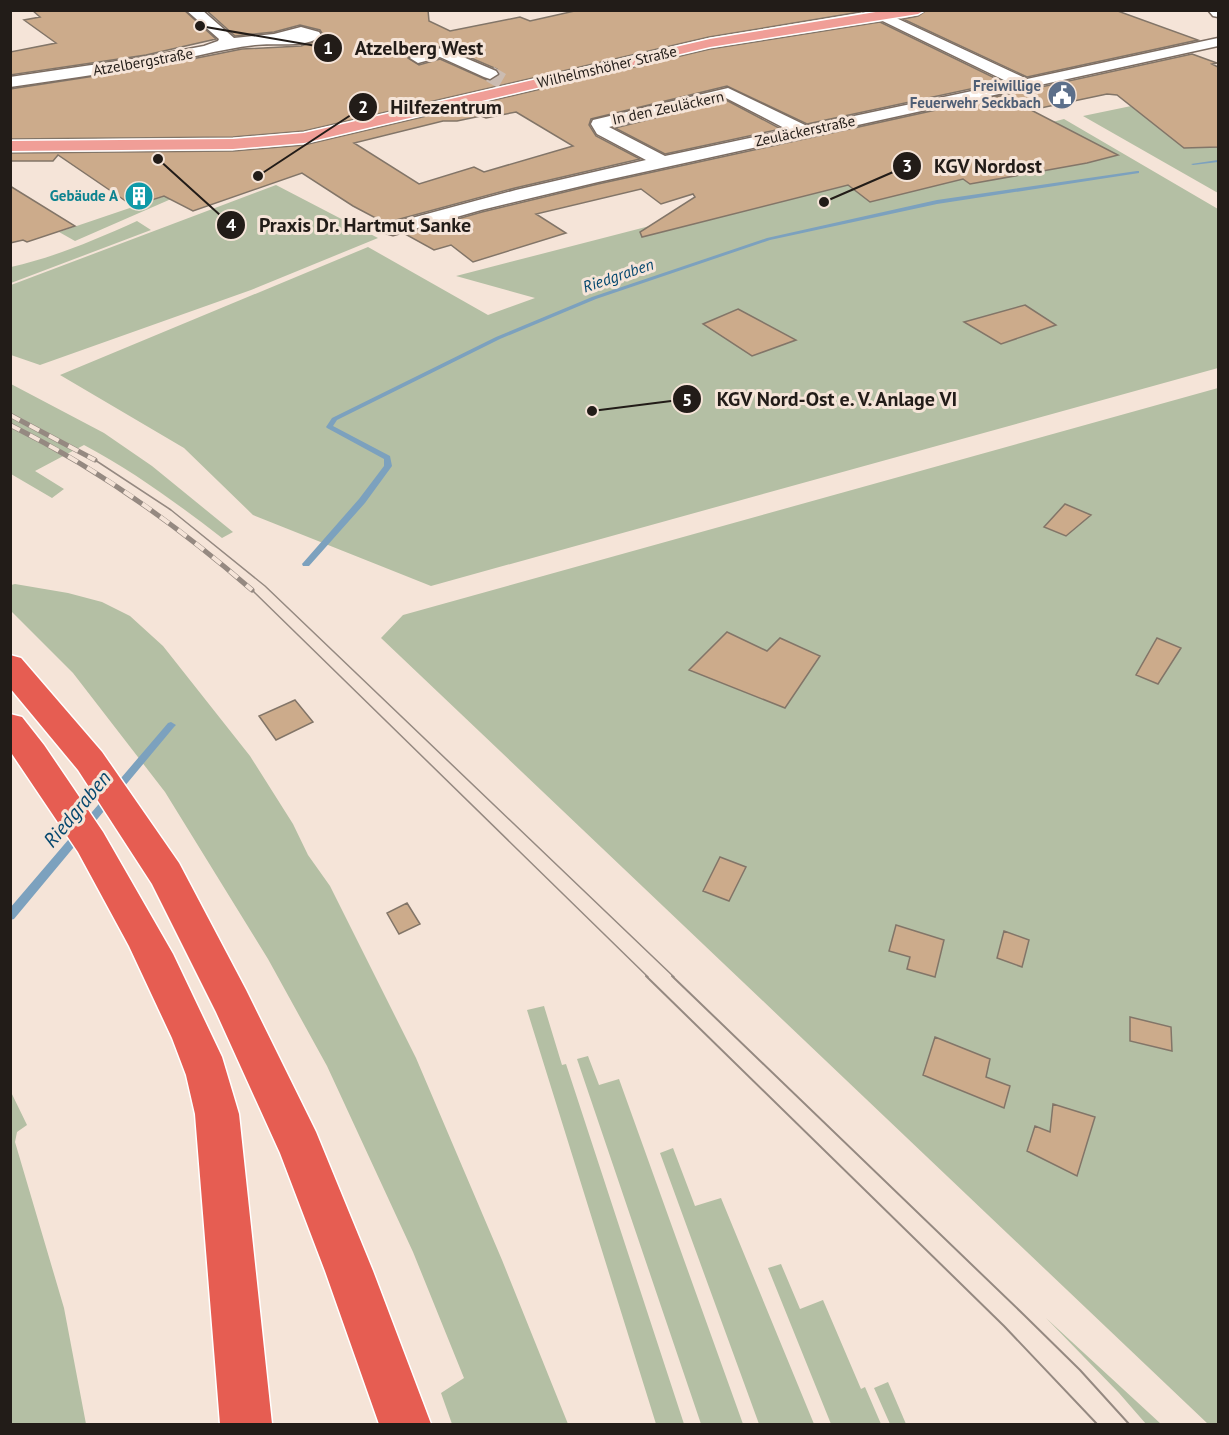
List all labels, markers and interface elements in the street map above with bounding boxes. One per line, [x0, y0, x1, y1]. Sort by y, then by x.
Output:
callout: Atzelberg West [313, 29, 496, 67]
text: Atzelberg West [355, 35, 483, 61]
text: 1 [323, 36, 333, 59]
street label: Wilhelmshöher Straße [535, 41, 679, 92]
street label: Atzelbergstraße [91, 43, 195, 80]
place label: Freiwillige Feuerwehr Seckbach [910, 76, 1041, 112]
public building icon: Freiwillige Feuerwehr Seckbach [1046, 79, 1078, 111]
street label: In den Zeuläckern [610, 86, 726, 129]
callout: Hilfezentrum [348, 88, 514, 126]
text: Hilfezentrum [390, 94, 502, 120]
text: 2 [358, 95, 368, 118]
street label: Zeuläckerstraße [753, 111, 857, 150]
callout: KGV Nordost [892, 147, 1054, 185]
text: KGV Nordost [934, 153, 1042, 179]
text: 3 [902, 154, 912, 177]
building icon: Gebäude A [123, 180, 155, 212]
place label: Gebäude A [50, 186, 119, 205]
callout: Praxis Dr. Hartmut Sanke [216, 206, 484, 244]
text: Praxis Dr. Hartmut Sanke [259, 212, 471, 238]
text: 4 [226, 213, 236, 236]
water label: Riedgraben [580, 254, 656, 296]
callout: KGV Nord-Ost e. V. Anlage VI [672, 380, 972, 418]
text: KGV Nord-Ost e. V. Anlage VI [717, 386, 957, 412]
text: 5 [682, 388, 692, 411]
water label: Riedgraben [37, 765, 117, 853]

